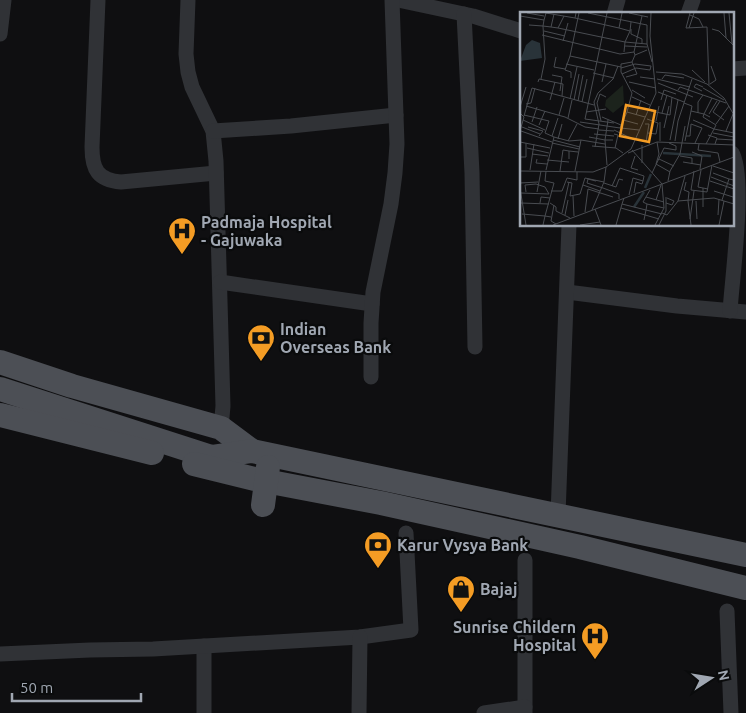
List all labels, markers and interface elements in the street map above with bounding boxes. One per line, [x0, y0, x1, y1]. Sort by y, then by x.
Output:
inset map [520, 12, 734, 226]
place label: Padmaja Hospital - Gajuwaka [201, 213, 332, 249]
hospital icon: Padmaja Hospital - Gajuwaka [167, 216, 197, 255]
place label: Indian Overseas Bank [280, 320, 391, 356]
bank icon: Indian Overseas Bank [246, 323, 276, 362]
bank icon: Karur Vysya Bank [363, 530, 393, 569]
place label: Karur Vysya Bank [397, 536, 528, 554]
shop icon: Bajaj [446, 574, 476, 613]
place label: Bajaj [480, 580, 517, 598]
place label: Sunrise Childern Hospital [453, 618, 576, 654]
hospital icon: Sunrise Childern Hospital [580, 621, 610, 660]
north arrow [686, 653, 736, 703]
text: N [715, 669, 733, 682]
scale bar [12, 670, 141, 702]
text: 50 m [20, 679, 53, 696]

